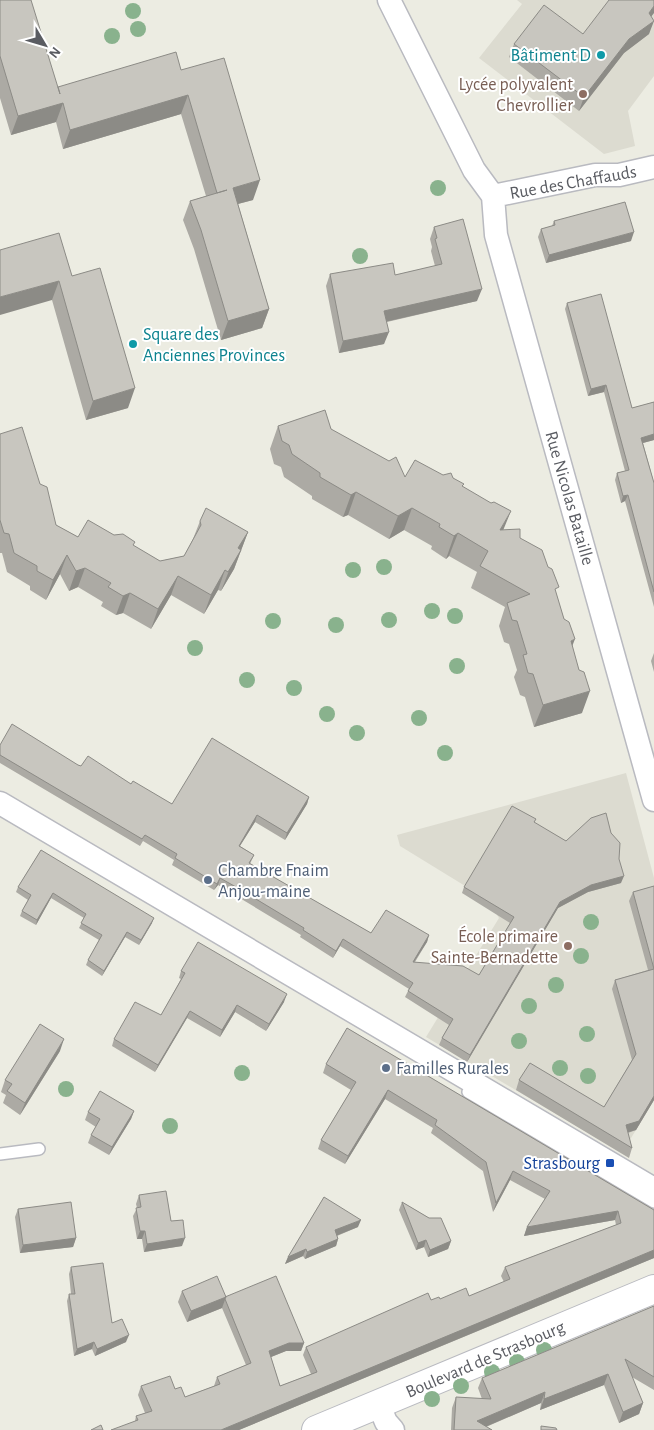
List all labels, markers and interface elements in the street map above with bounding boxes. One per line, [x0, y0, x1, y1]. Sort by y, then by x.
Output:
north arrow [20, 20, 70, 70]
text: N [46, 44, 63, 61]
place label: Bâtiment D [511, 47, 591, 65]
marker: Bâtiment D [595, 49, 607, 61]
place label: Lycée polyvalent Chevrollier [458, 76, 573, 115]
marker: Lycée polyvalent Chevrollier [577, 88, 589, 100]
street label: Rue des Chaffauds [508, 163, 638, 203]
place label: Square des Anciennes Provinces [143, 326, 285, 365]
marker: Square des Anciennes Provinces [127, 338, 139, 350]
street label: Rue Nicolas Bataille [541, 429, 597, 567]
place label: Chambre Fnaim Anjou-maine [218, 862, 329, 901]
marker: Chambre Fnaim Anjou-maine [202, 874, 214, 886]
place label: École primaire Sainte-Bernadette [431, 925, 558, 967]
marker: École primaire Sainte-Bernadette [562, 940, 574, 952]
place label: Familles Rurales [396, 1060, 509, 1078]
marker: Familles Rurales [380, 1062, 392, 1074]
place label: Strasbourg [523, 1155, 600, 1173]
marker: Strasbourg [604, 1157, 616, 1169]
street label: Boulevard de Strasbourg [403, 1318, 568, 1402]

